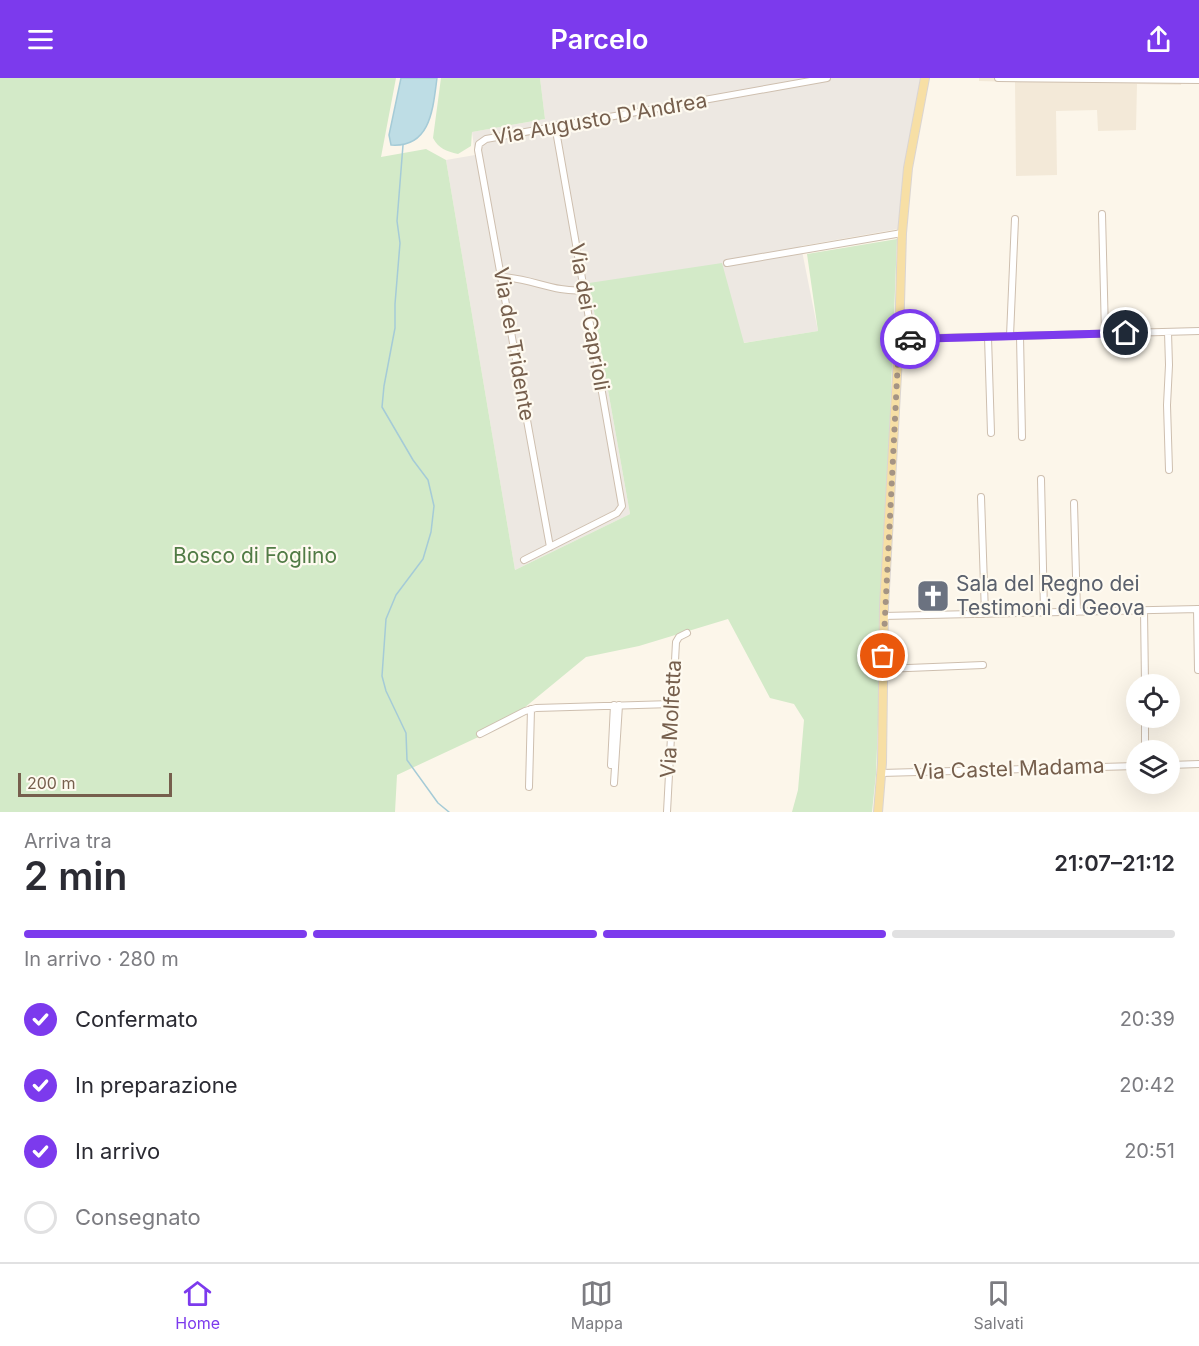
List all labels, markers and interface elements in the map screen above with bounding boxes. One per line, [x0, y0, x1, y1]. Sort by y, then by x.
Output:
icon: menu [24, 23, 57, 56]
text: Parcelo [550, 23, 649, 56]
icon: share [1142, 23, 1175, 56]
street label: Via Augusto D'Andrea [491, 87, 709, 150]
street label: Via dei Caprioli [564, 241, 615, 393]
street label: Via del Tridente [489, 265, 540, 423]
pin [1100, 307, 1151, 358]
courier [880, 309, 940, 369]
icon: home [1109, 316, 1142, 349]
icon: car [894, 323, 927, 356]
park label: Bosco di Foglino [173, 543, 337, 568]
place label: Sala del Regno dei Testimoni di Geova [956, 571, 1145, 620]
church icon: Sala del Regno dei Testimoni di Geova [915, 578, 951, 614]
pin [857, 630, 908, 681]
icon: bag [866, 639, 899, 672]
street label: Via Molfetta [655, 659, 686, 779]
map controls [1126, 674, 1180, 794]
button: locate [1126, 674, 1180, 728]
button: layers [1126, 740, 1180, 794]
street label: Via Castel Madama [913, 753, 1105, 784]
scale bar [18, 770, 172, 798]
text: 200 m [27, 773, 75, 793]
text: Arriva tra [24, 829, 112, 853]
text: 21:07–21:12 [1054, 850, 1175, 876]
text: 2 min [24, 852, 127, 899]
text: In arrivo · 280 m [24, 947, 179, 971]
icon: check [24, 1003, 57, 1036]
text: Confermato [75, 1006, 198, 1032]
text: 20:39 [1120, 1007, 1175, 1031]
icon: check [24, 1069, 57, 1102]
text: In preparazione [75, 1072, 237, 1098]
text: 20:42 [1119, 1073, 1175, 1097]
icon: check [24, 1135, 57, 1168]
text: In arrivo [75, 1138, 160, 1164]
text: 20:51 [1124, 1139, 1175, 1163]
text: Consegnato [75, 1204, 201, 1230]
tab: Home [175, 1277, 220, 1333]
tab: Mappa [571, 1277, 623, 1333]
tab: Salvati [973, 1277, 1024, 1333]

